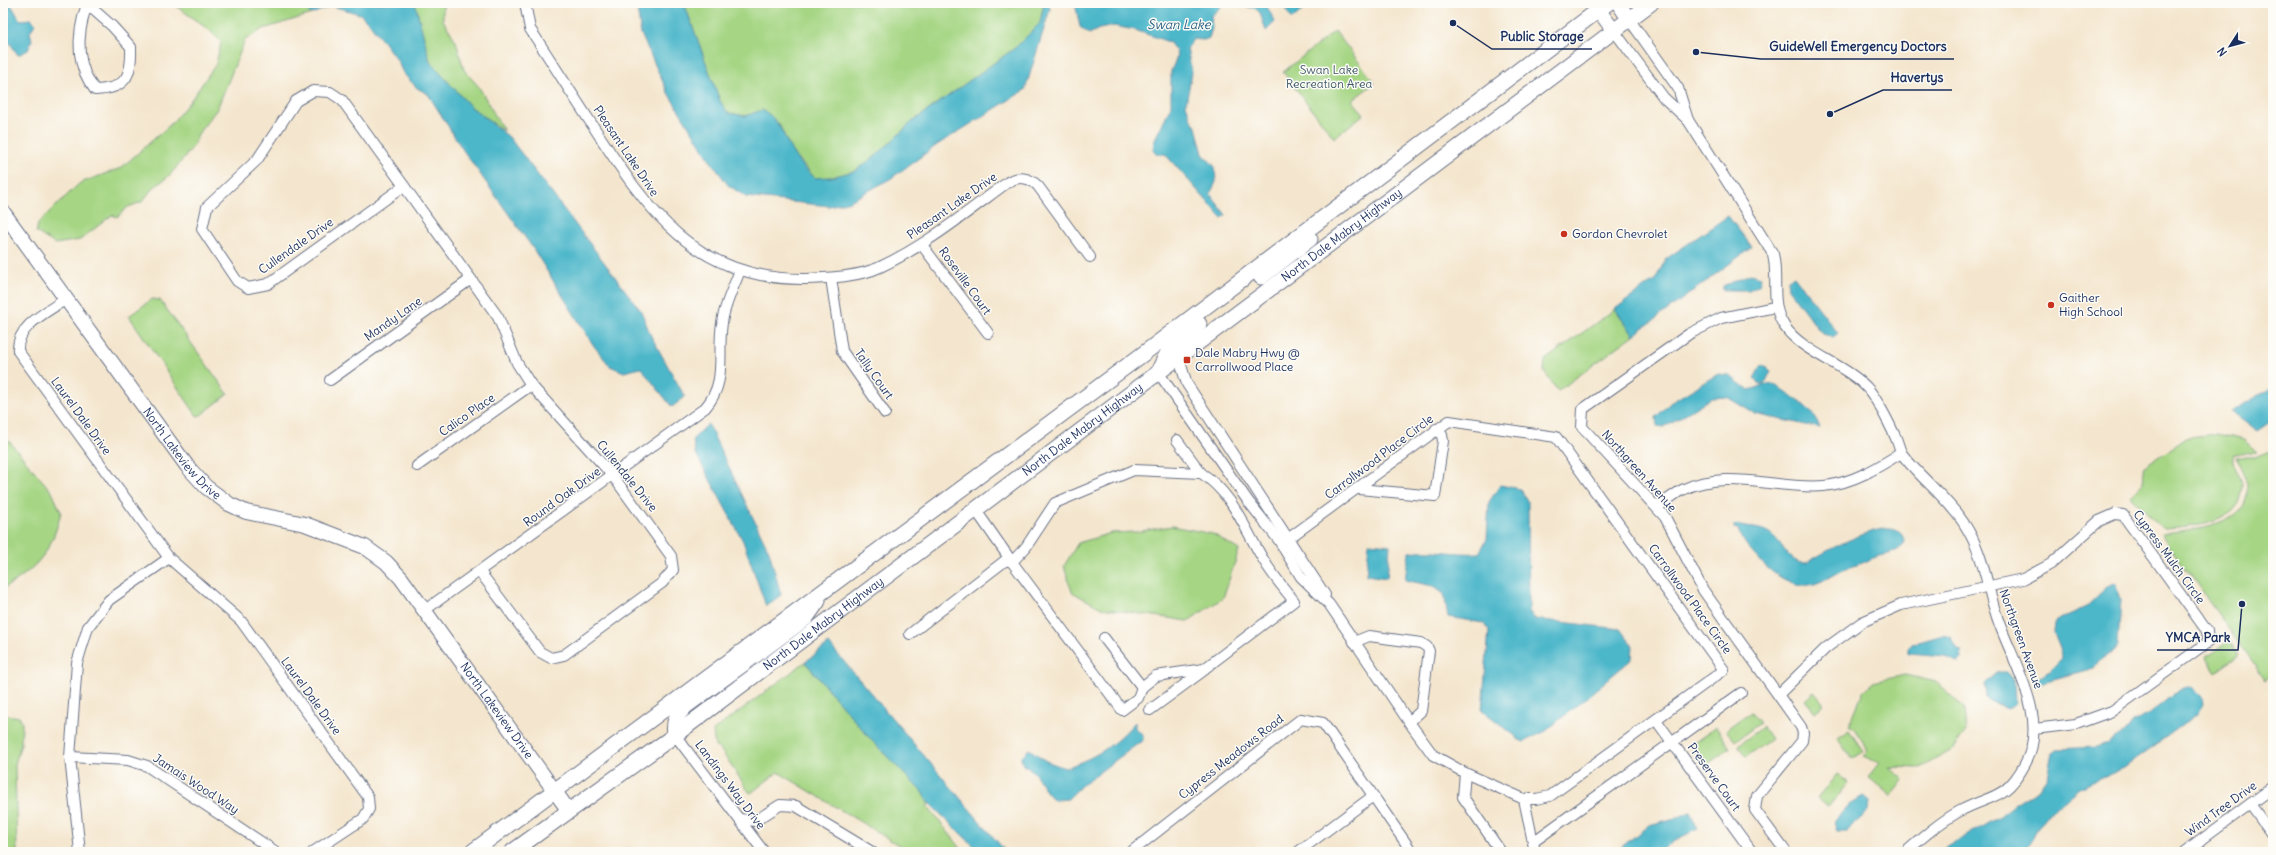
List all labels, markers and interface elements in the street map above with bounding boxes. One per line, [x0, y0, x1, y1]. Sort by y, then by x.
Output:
water label: Swan Lake [1147, 16, 1212, 33]
callout: Public Storage [1492, 24, 1592, 49]
north arrow [2210, 26, 2250, 66]
text: Public Storage [1500, 28, 1584, 45]
callout: GuideWell Emergency Doctors [1761, 34, 1954, 59]
text: GuideWell Emergency Doctors [1769, 38, 1947, 55]
text: N [2214, 45, 2230, 59]
park label: Swan Lake Recreation Area [1286, 62, 1372, 91]
callout: Havertys [1883, 65, 1952, 90]
text: Havertys [1890, 69, 1944, 86]
street label: Pleasant Lake Drive [590, 102, 662, 199]
street label: Pleasant Lake Drive [904, 169, 1000, 242]
street label: North Dale Mabry Highway [1278, 185, 1405, 285]
street label: Cullendale Drive [255, 214, 336, 277]
place label: Gordon Chevrolet [1572, 226, 1668, 241]
marker: Gordon Chevrolet [1559, 229, 1569, 239]
street label: Roseville Court [936, 244, 995, 317]
place label: Gaither High School [2059, 290, 2123, 319]
street label: Mandy Lane [361, 293, 424, 344]
marker: Gaither High School [2046, 300, 2056, 310]
place label: Dale Mabry Hwy @ Carrollwood Place [1195, 345, 1300, 374]
street label: Tally Court [852, 346, 897, 402]
marker: Dale Mabry Hwy @ Carrollwood Place [1182, 355, 1192, 365]
street label: Laurel Dale Drive [48, 374, 115, 458]
street label: North Dale Mabry Highway [1019, 379, 1145, 479]
street label: Calico Place [436, 390, 498, 439]
street label: North Lakeview Drive [140, 404, 224, 503]
street label: Carrollwood Place Circle [1322, 411, 1436, 502]
street label: Northgreen Avenue [1599, 427, 1680, 515]
street label: Cullendale Drive [594, 437, 661, 515]
street label: Round Oak Drive [520, 464, 603, 530]
street label: Cypress Mulch Circle [2130, 507, 2208, 606]
street label: Carrollwood Place Circle [1646, 541, 1735, 656]
street label: North Dale Mabry Highway [760, 573, 886, 673]
street label: Northgreen Avenue [1996, 587, 2046, 691]
callout: YMCA Park [2157, 625, 2238, 650]
text: YMCA Park [2165, 629, 2231, 646]
street label: Laurel Dale Drive [278, 654, 345, 738]
street label: North Lakeview Drive [457, 659, 537, 761]
street label: Cypress Meadows Road [1175, 711, 1286, 802]
street label: Landings Way Drive [692, 737, 769, 832]
street label: Preserve Court [1685, 740, 1744, 814]
street label: Jamais Wood Way [151, 750, 242, 817]
street label: Wind Tree Drive [2182, 778, 2259, 840]

